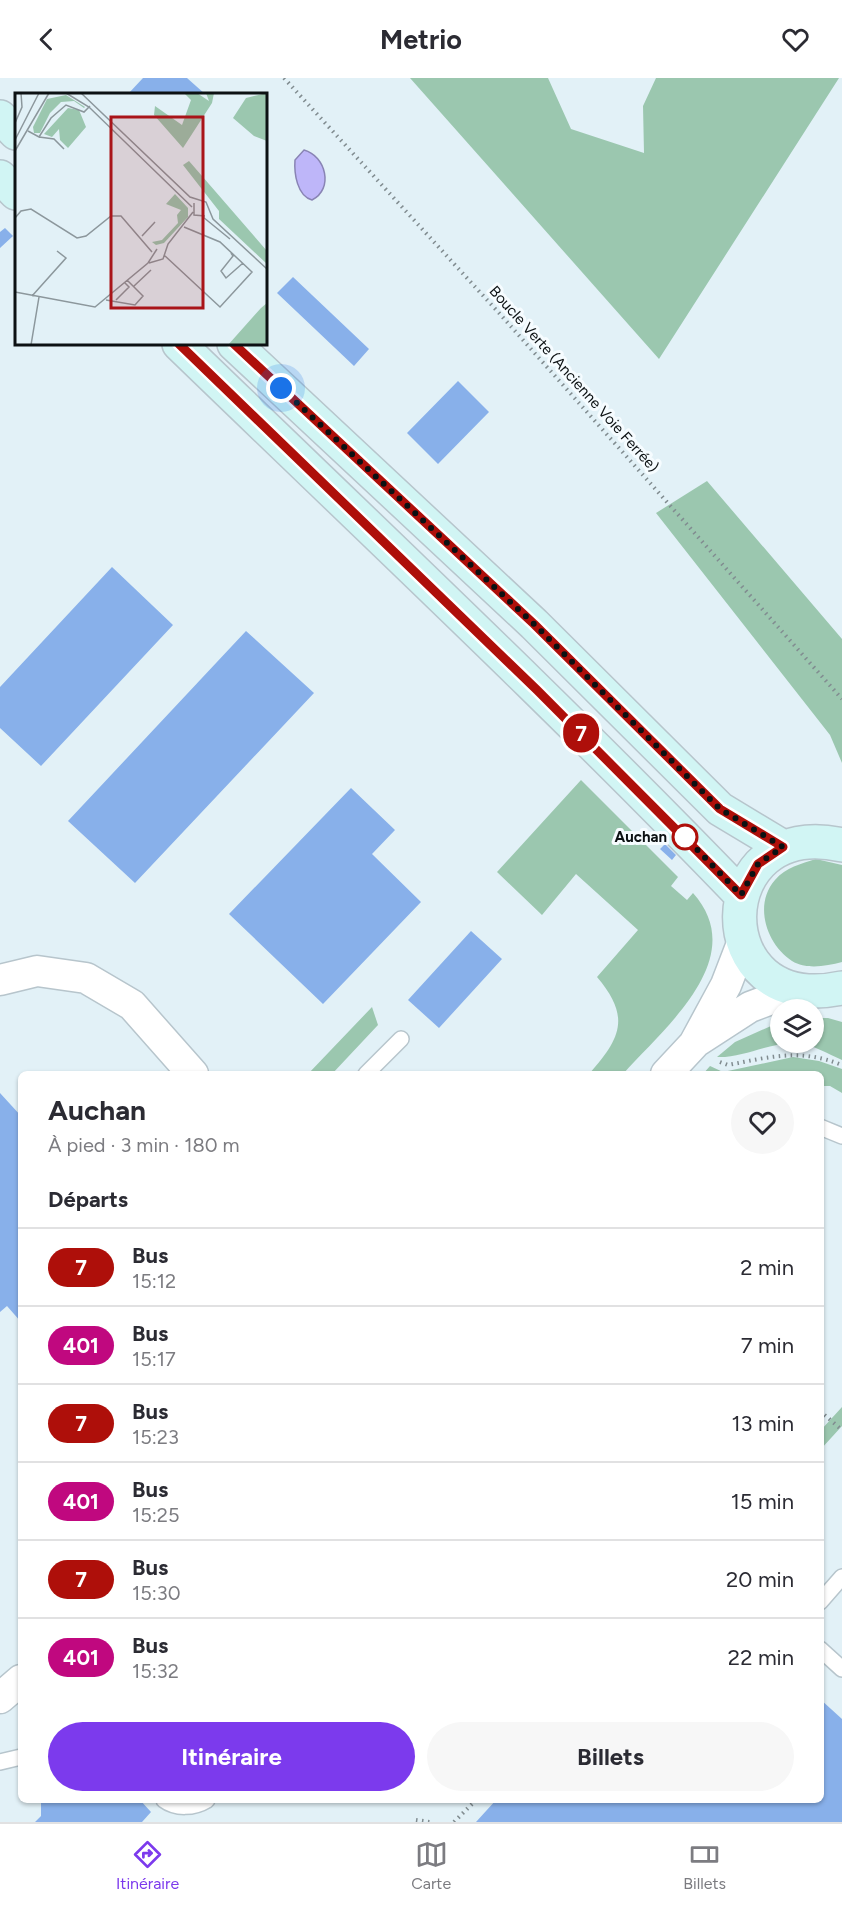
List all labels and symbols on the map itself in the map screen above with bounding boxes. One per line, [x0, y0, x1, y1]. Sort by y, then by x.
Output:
inset map [15, 93, 267, 345]
street label: Boucle Verte (Ancienne Voie Ferrée) [486, 282, 662, 476]
your location [266, 373, 296, 403]
line badge: 7 [562, 714, 600, 752]
marker: Auchan [672, 824, 698, 850]
place label: Auchan [615, 828, 667, 846]

